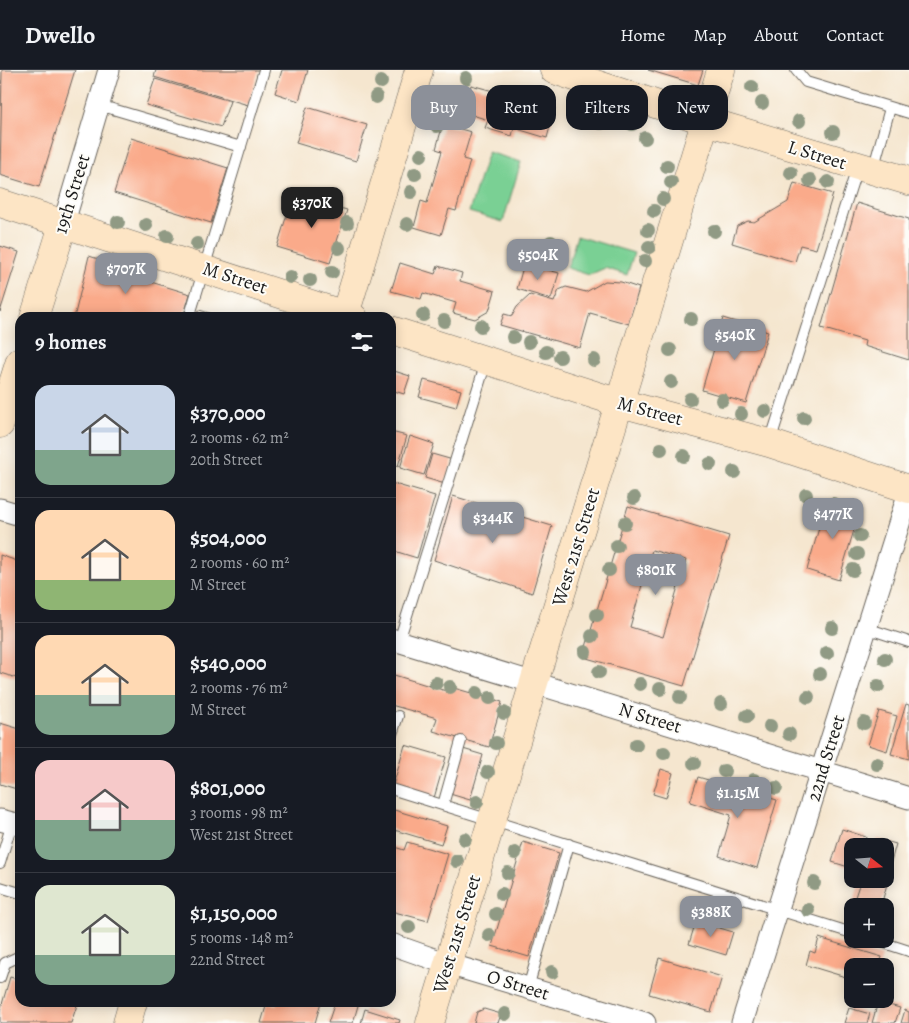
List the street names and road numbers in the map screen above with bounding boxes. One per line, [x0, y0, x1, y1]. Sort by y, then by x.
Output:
street label: L Street [784, 134, 850, 176]
street label: 19th Street [48, 151, 96, 237]
street label: M Street [199, 255, 271, 301]
street label: M Street [614, 390, 686, 432]
street label: West 21st Street [545, 485, 606, 610]
street label: N Street [616, 696, 684, 740]
street label: 22nd Street [801, 712, 851, 804]
street label: West 21st Street [426, 872, 487, 997]
street label: O Street [484, 963, 552, 1007]

